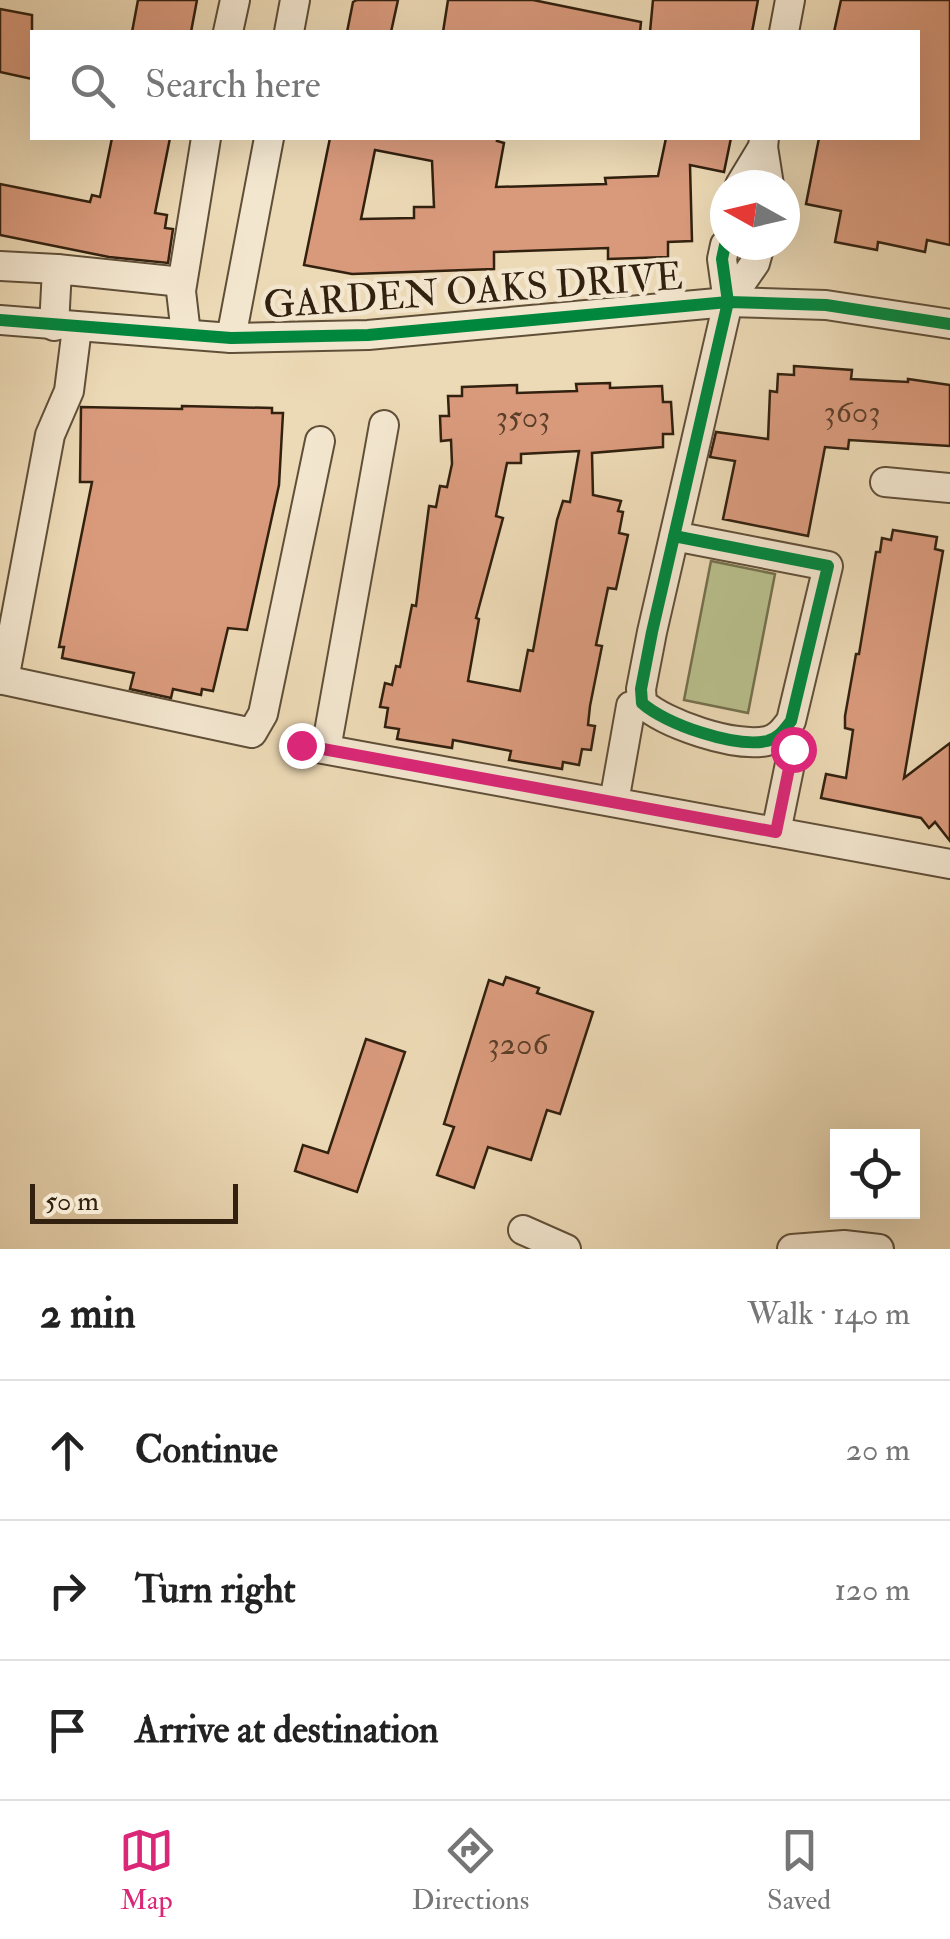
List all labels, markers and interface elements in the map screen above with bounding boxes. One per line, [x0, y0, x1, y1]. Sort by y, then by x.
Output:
search box [30, 30, 920, 140]
icon: search [65, 58, 120, 113]
text: Search here [145, 61, 321, 109]
north arrow [710, 170, 800, 260]
street label: GARDEN OAKS DRIVE [262, 252, 684, 330]
house number: 3603 [823, 392, 881, 432]
house number: 3503 [496, 397, 550, 437]
route end [279, 723, 325, 769]
route start [771, 727, 817, 773]
house number: 3206 [487, 1024, 550, 1064]
map controls [830, 1129, 920, 1219]
button: locate [830, 1129, 920, 1219]
scale bar [30, 1179, 238, 1224]
text: 50 m [45, 1184, 99, 1219]
text: 2 min [40, 1288, 136, 1340]
text: Walk · 140 m [747, 1294, 910, 1334]
icon: ahead [40, 1423, 95, 1478]
text: Continue [135, 1426, 278, 1474]
text: 20 m [846, 1430, 910, 1470]
icon: right [40, 1563, 95, 1618]
text: Turn right [135, 1566, 296, 1614]
text: 120 m [834, 1570, 910, 1610]
icon: arrive [40, 1703, 95, 1758]
text: Arrive at destination [135, 1706, 439, 1754]
tab: Map [119, 1823, 174, 1918]
tab: Directions [412, 1823, 529, 1918]
tab: Saved [767, 1823, 831, 1918]

